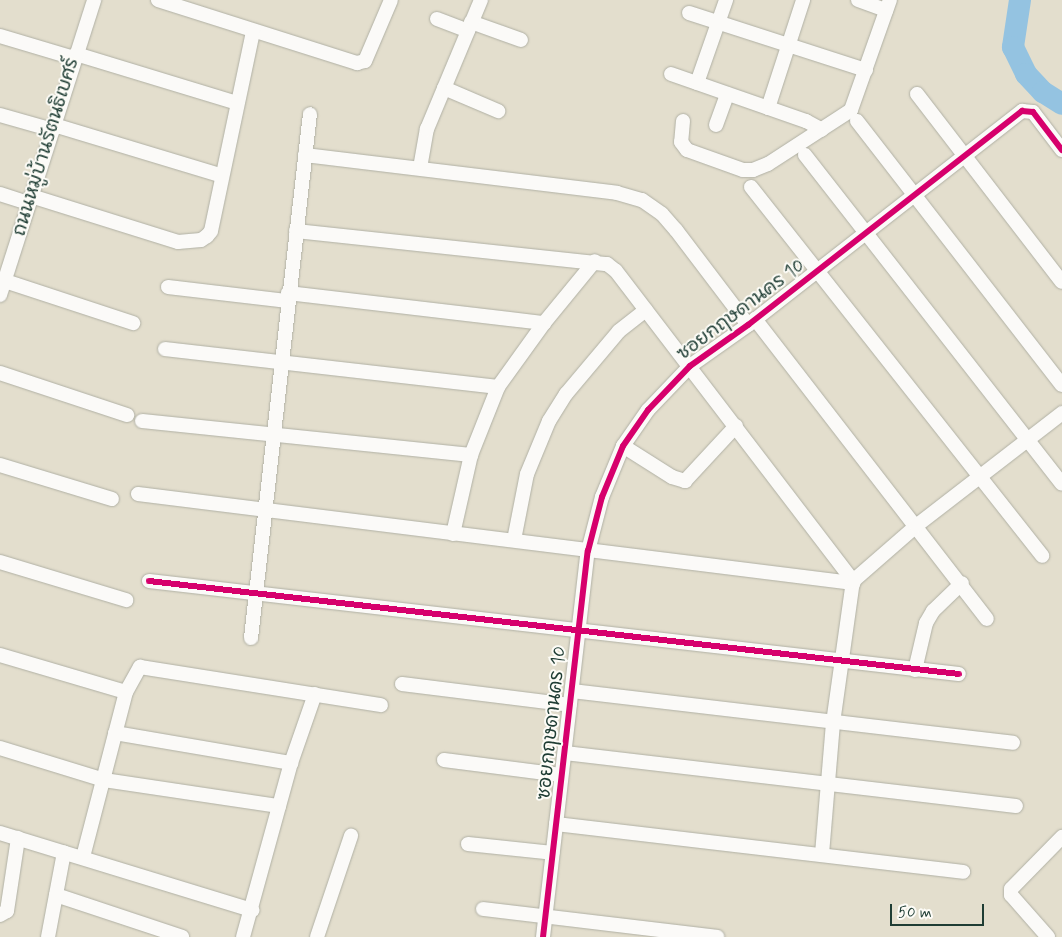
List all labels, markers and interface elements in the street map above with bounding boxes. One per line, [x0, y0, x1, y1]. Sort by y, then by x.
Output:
street label: ถนนหมู่บ้านรัตนธิเบศร์ [8, 55, 84, 239]
street label: ซอยกฤษดานคร 10 [673, 254, 809, 366]
street label: ซอยกฤษดานคร 10 [533, 645, 571, 801]
scale bar [892, 894, 986, 926]
text: 50 m [898, 903, 932, 923]

